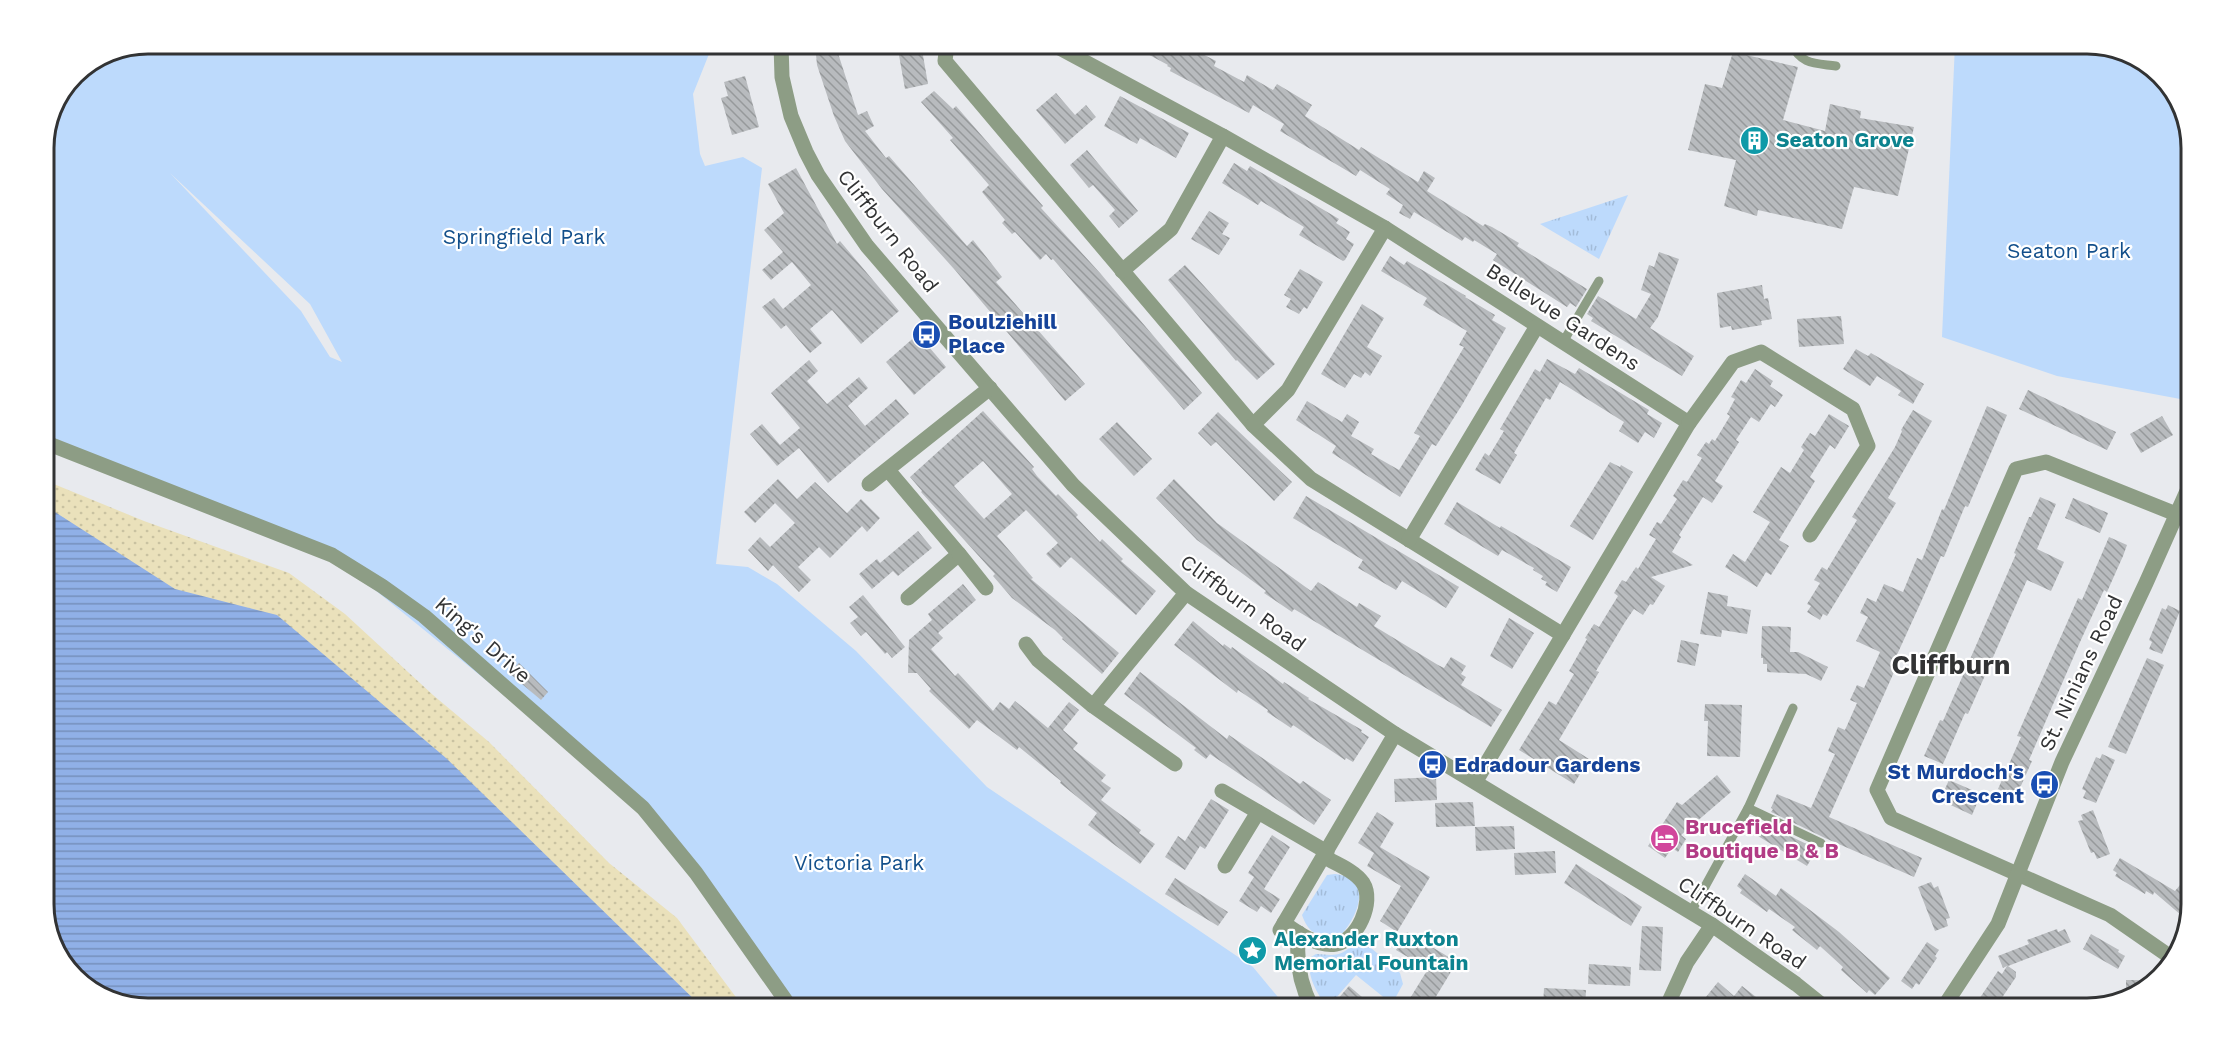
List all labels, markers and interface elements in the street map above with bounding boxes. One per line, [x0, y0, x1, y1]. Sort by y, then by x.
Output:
building icon: Seaton Grove [1739, 124, 1771, 156]
place label: Seaton Grove [1776, 127, 1914, 152]
street label: Cliffburn Road [833, 164, 944, 297]
park label: Springfield Park [443, 224, 605, 249]
park label: Seaton Park [2007, 238, 2131, 263]
street label: Bellevue Gardens [1482, 258, 1645, 376]
place label: Boulziehill Place [948, 309, 1057, 358]
bus stop icon: Boulziehill Place [911, 318, 943, 350]
street label: Cliffburn Road [1176, 549, 1311, 657]
street label: King's Drive [430, 591, 536, 688]
street label: St. Ninians Road [2034, 591, 2128, 755]
district label: Cliffburn [1891, 649, 2011, 681]
bus stop icon: Edradour Gardens [1417, 749, 1449, 781]
place label: Edradour Gardens [1454, 752, 1641, 777]
place label: St Murdoch's Crescent [1888, 759, 2024, 808]
bus stop icon: St Murdoch's Crescent [2029, 768, 2061, 800]
place label: Brucefield Boutique B & B [1685, 814, 1839, 863]
hotel icon: Brucefield Boutique B & B [1648, 823, 1680, 855]
park label: Victoria Park [794, 850, 924, 875]
street label: Cliffburn Road [1674, 871, 1811, 975]
place label: Alexander Ruxton Memorial Fountain [1274, 926, 1468, 975]
place icon: Alexander Ruxton Memorial Fountain [1237, 935, 1269, 967]

